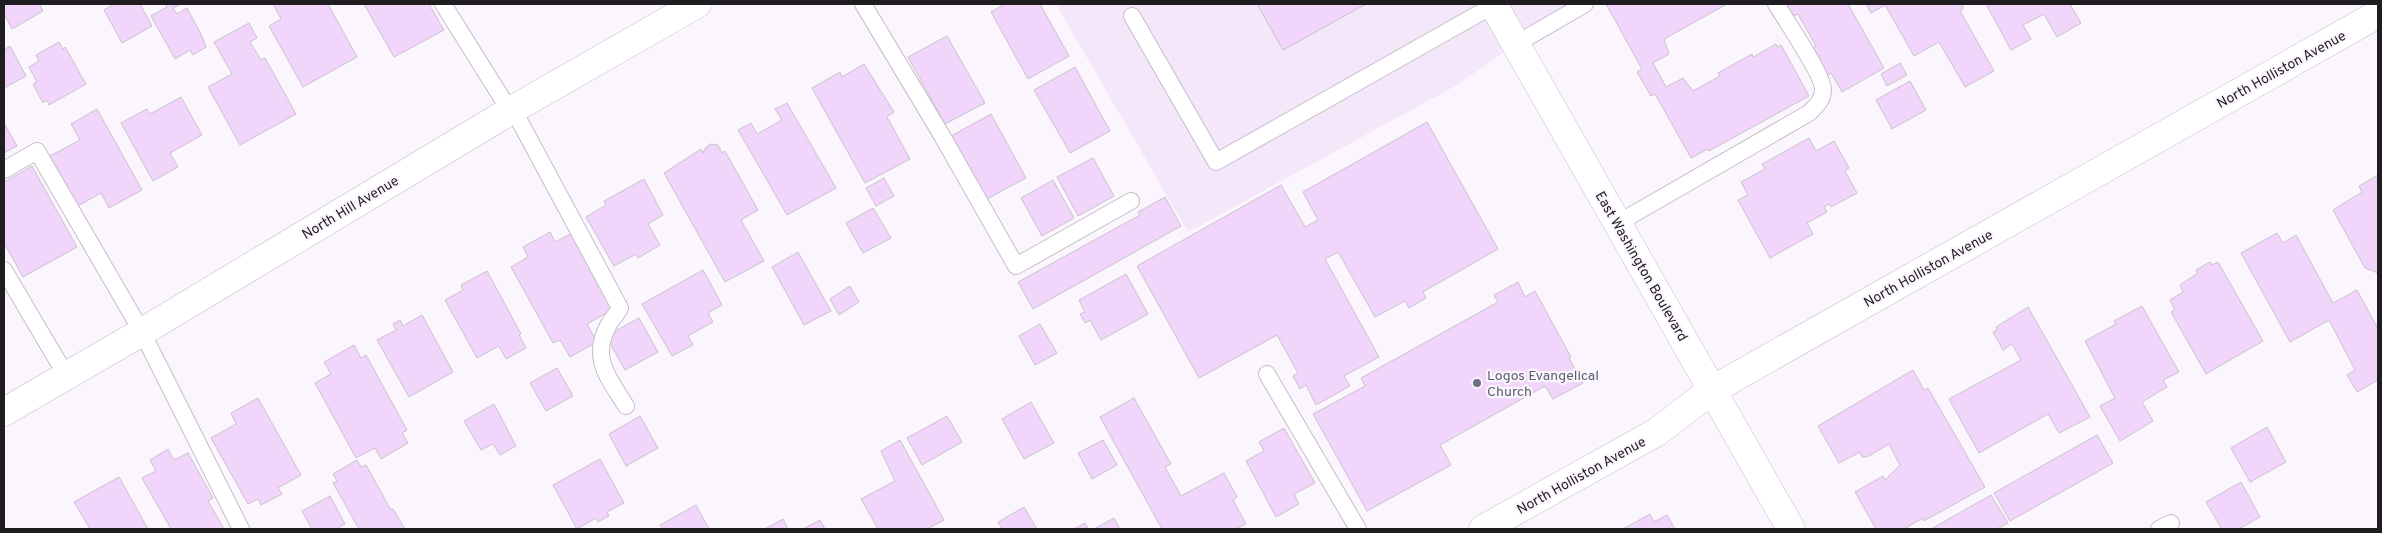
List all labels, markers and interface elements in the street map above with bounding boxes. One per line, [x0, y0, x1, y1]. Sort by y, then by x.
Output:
street label: North Holliston Avenue [2214, 28, 2349, 113]
street label: North Hill Avenue [299, 173, 402, 244]
street label: East Washington Boulevard [1591, 189, 1691, 345]
street label: North Holliston Avenue [1861, 227, 1996, 312]
place label: Logos Evangelical Church [1487, 368, 1599, 401]
marker: Logos Evangelical Church [1471, 377, 1483, 389]
street label: North Holliston Avenue [1514, 434, 1649, 519]

